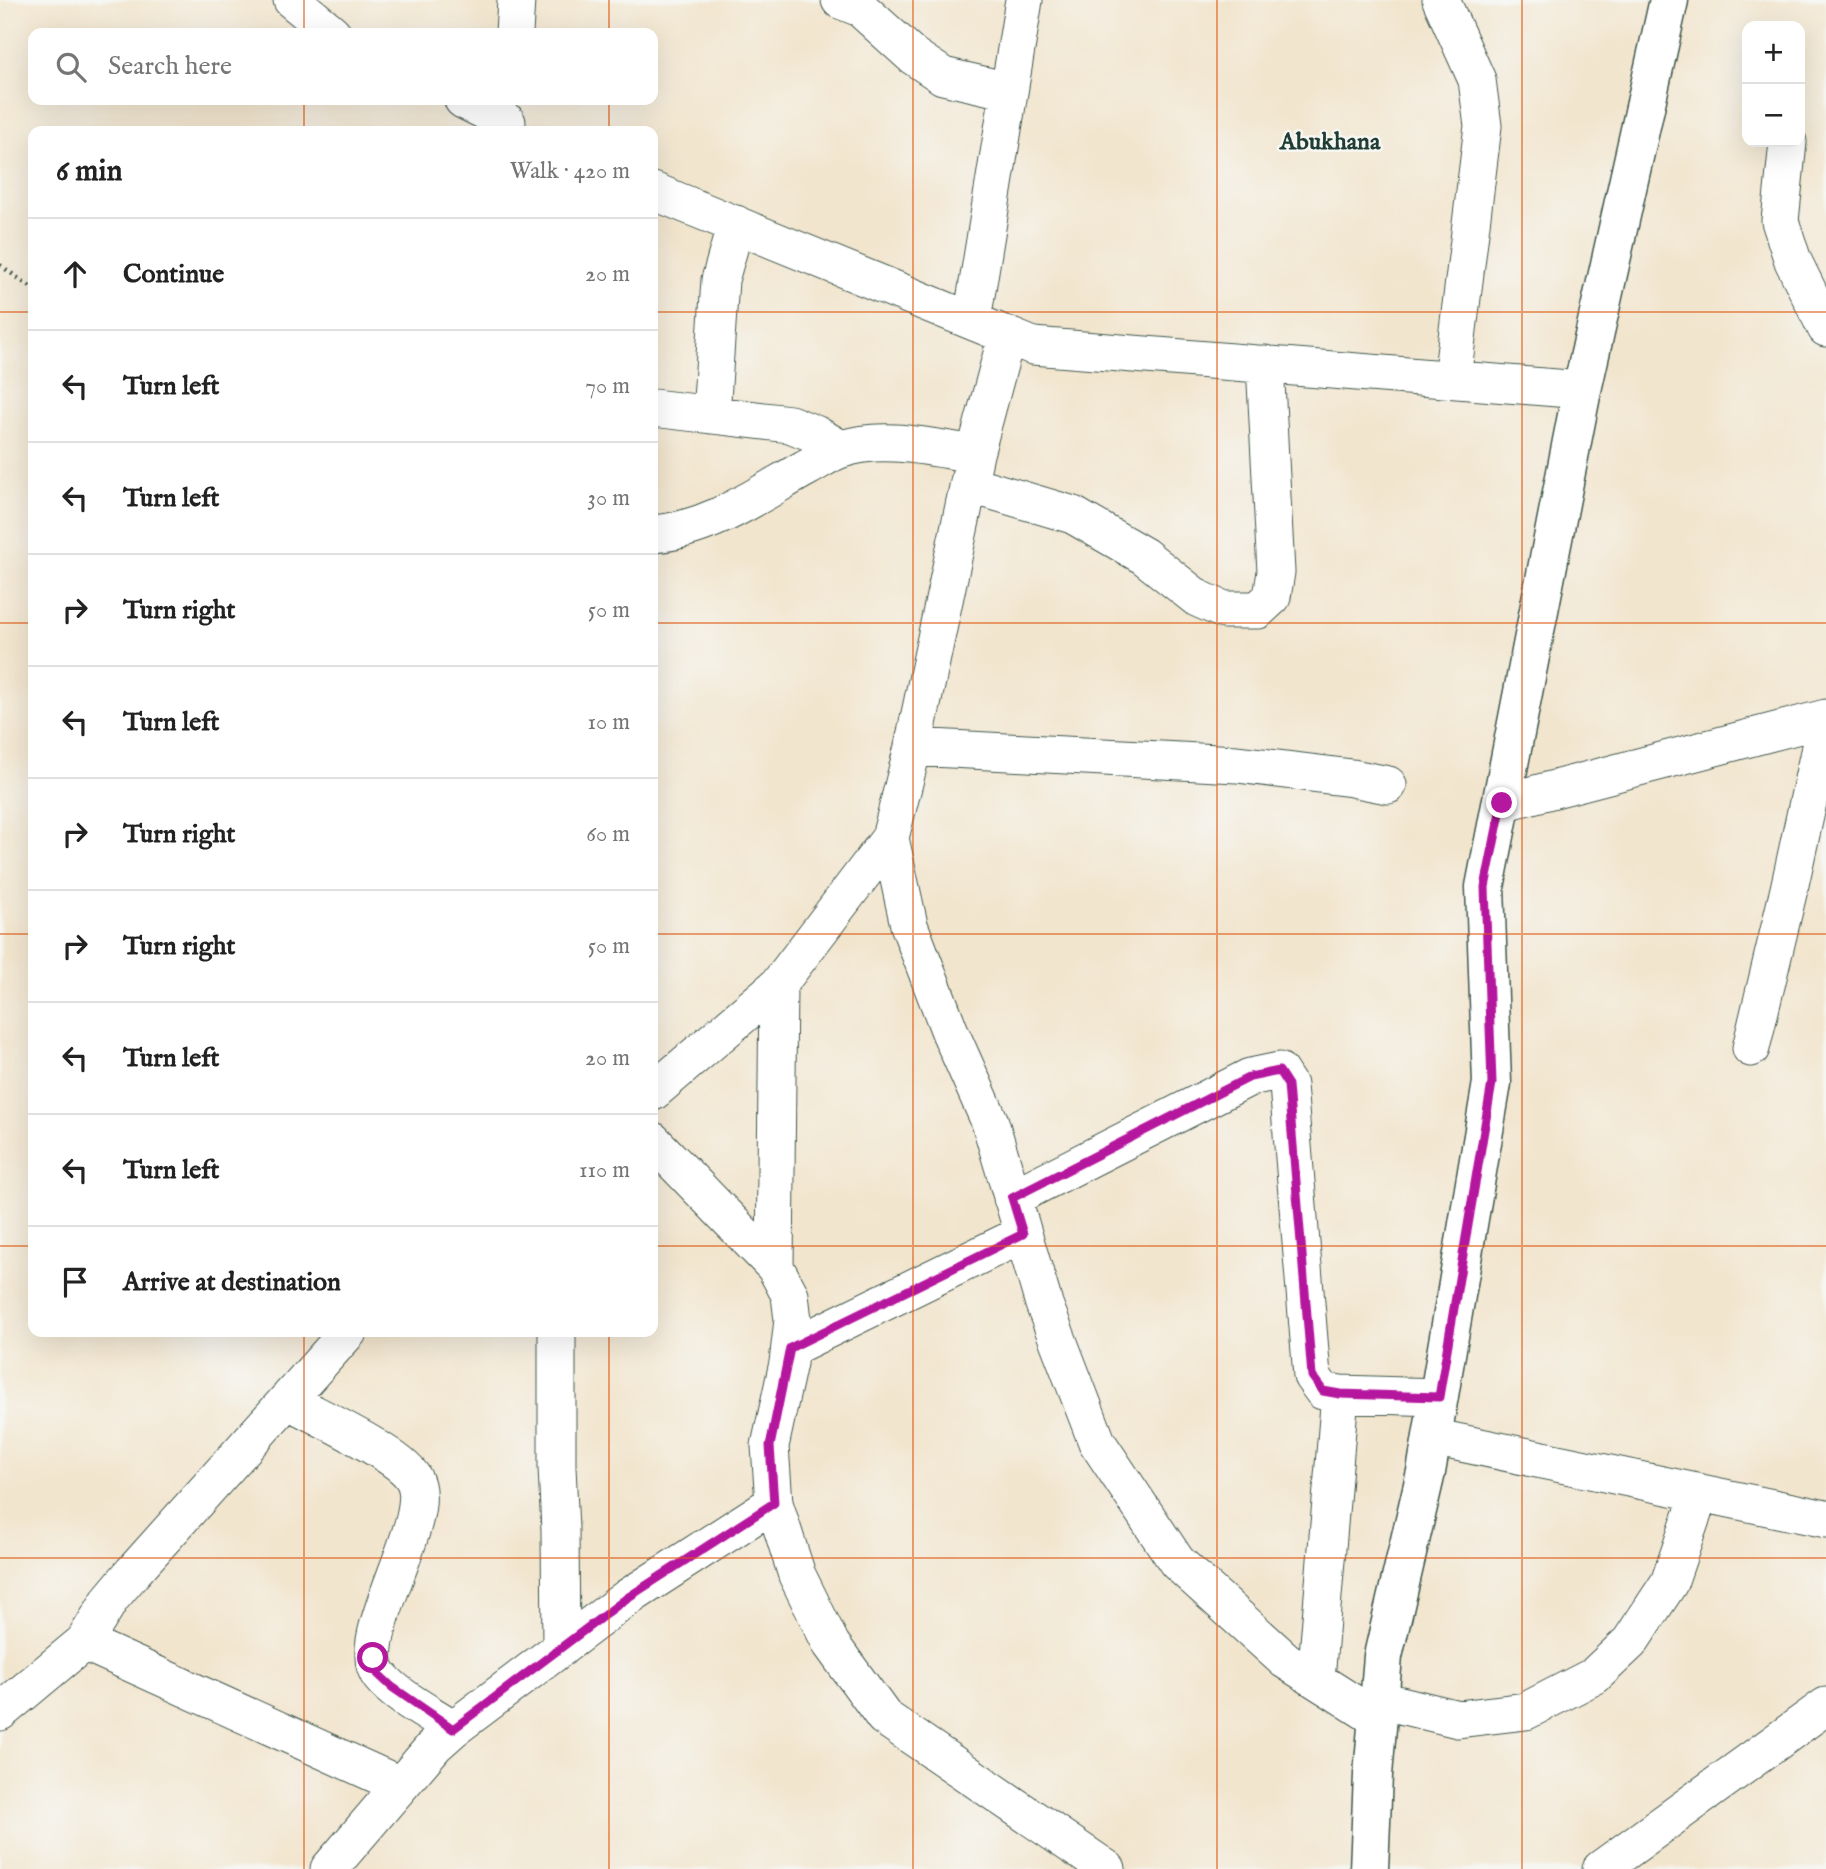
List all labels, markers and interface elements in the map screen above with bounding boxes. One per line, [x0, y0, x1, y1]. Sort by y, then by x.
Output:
map controls [1742, 21, 1805, 147]
button: + [1742, 21, 1805, 84]
search box [28, 28, 658, 105]
icon: search [52, 48, 90, 86]
text: Search here [108, 50, 232, 83]
button: − [1742, 84, 1805, 147]
district label: Abukhana [1279, 127, 1381, 158]
text: 6 min [56, 153, 122, 191]
text: Walk · 420 m [510, 157, 630, 186]
icon: ahead [56, 255, 94, 293]
text: Continue [123, 258, 224, 291]
text: 20 m [585, 260, 630, 289]
icon: left [56, 367, 94, 405]
text: Turn left [123, 370, 220, 403]
text: 70 m [585, 372, 630, 401]
icon: left [56, 479, 94, 517]
text: Turn left [123, 482, 220, 515]
text: 30 m [587, 484, 630, 513]
icon: right [56, 591, 94, 629]
text: Turn right [123, 594, 236, 627]
text: 50 m [588, 596, 630, 625]
icon: left [56, 703, 94, 741]
text: Turn left [123, 706, 220, 739]
text: 10 m [587, 708, 630, 737]
route end [1486, 787, 1517, 818]
icon: right [56, 815, 94, 853]
text: Turn right [123, 818, 236, 851]
text: 60 m [586, 820, 630, 849]
icon: right [56, 927, 94, 965]
text: Turn right [123, 930, 236, 963]
text: 50 m [588, 932, 630, 961]
icon: left [56, 1039, 94, 1077]
text: Turn left [123, 1042, 220, 1075]
text: 20 m [585, 1044, 630, 1073]
icon: left [56, 1151, 94, 1189]
text: Turn left [123, 1154, 220, 1187]
text: 110 m [579, 1156, 630, 1185]
icon: arrive [56, 1263, 94, 1301]
text: Arrive at destination [123, 1266, 341, 1299]
route start [357, 1642, 388, 1673]

